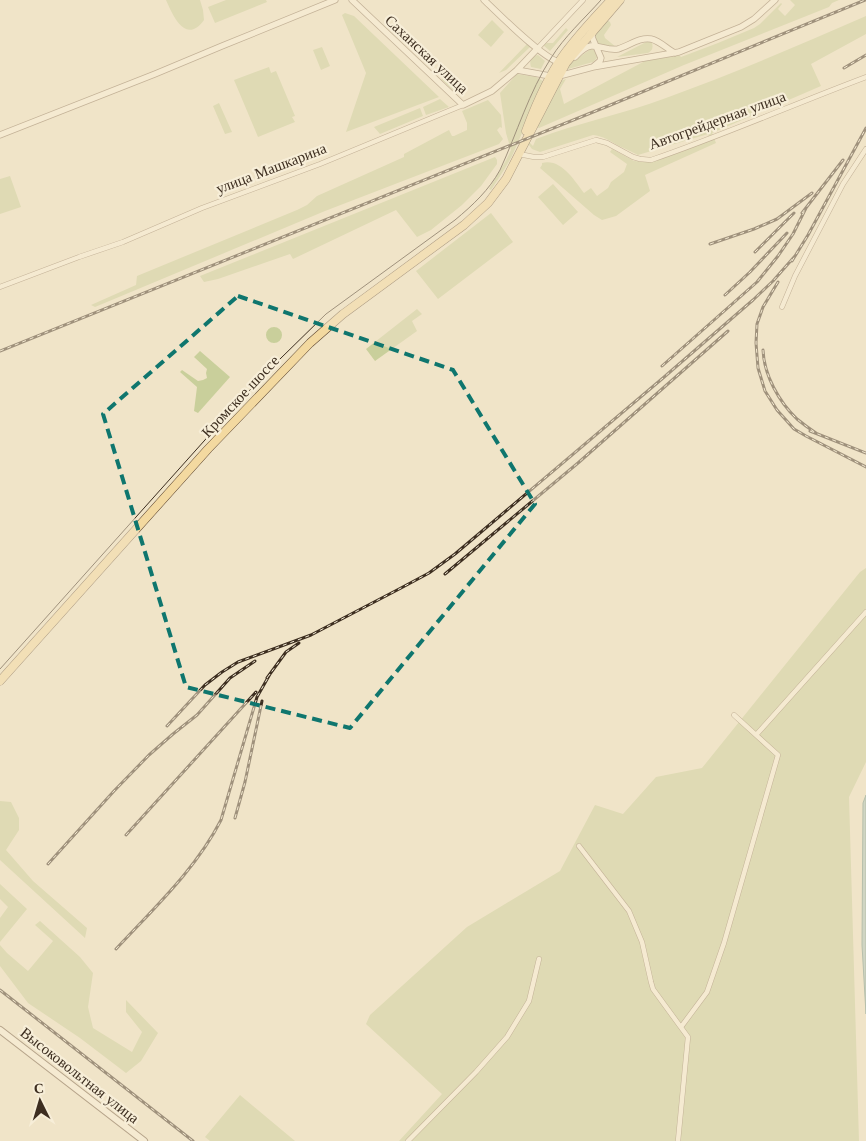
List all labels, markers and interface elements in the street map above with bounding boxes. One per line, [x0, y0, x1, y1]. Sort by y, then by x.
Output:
street label: Саханская улица [381, 10, 473, 98]
street label: Автогрейдерная улица [646, 86, 788, 154]
street label: улица Машкарина [213, 138, 329, 198]
street label: Кромское шоссе [197, 351, 283, 441]
street label: Высоковольтная улица [17, 1023, 144, 1128]
north arrow [15, 1076, 65, 1126]
text: С [33, 1079, 45, 1097]

